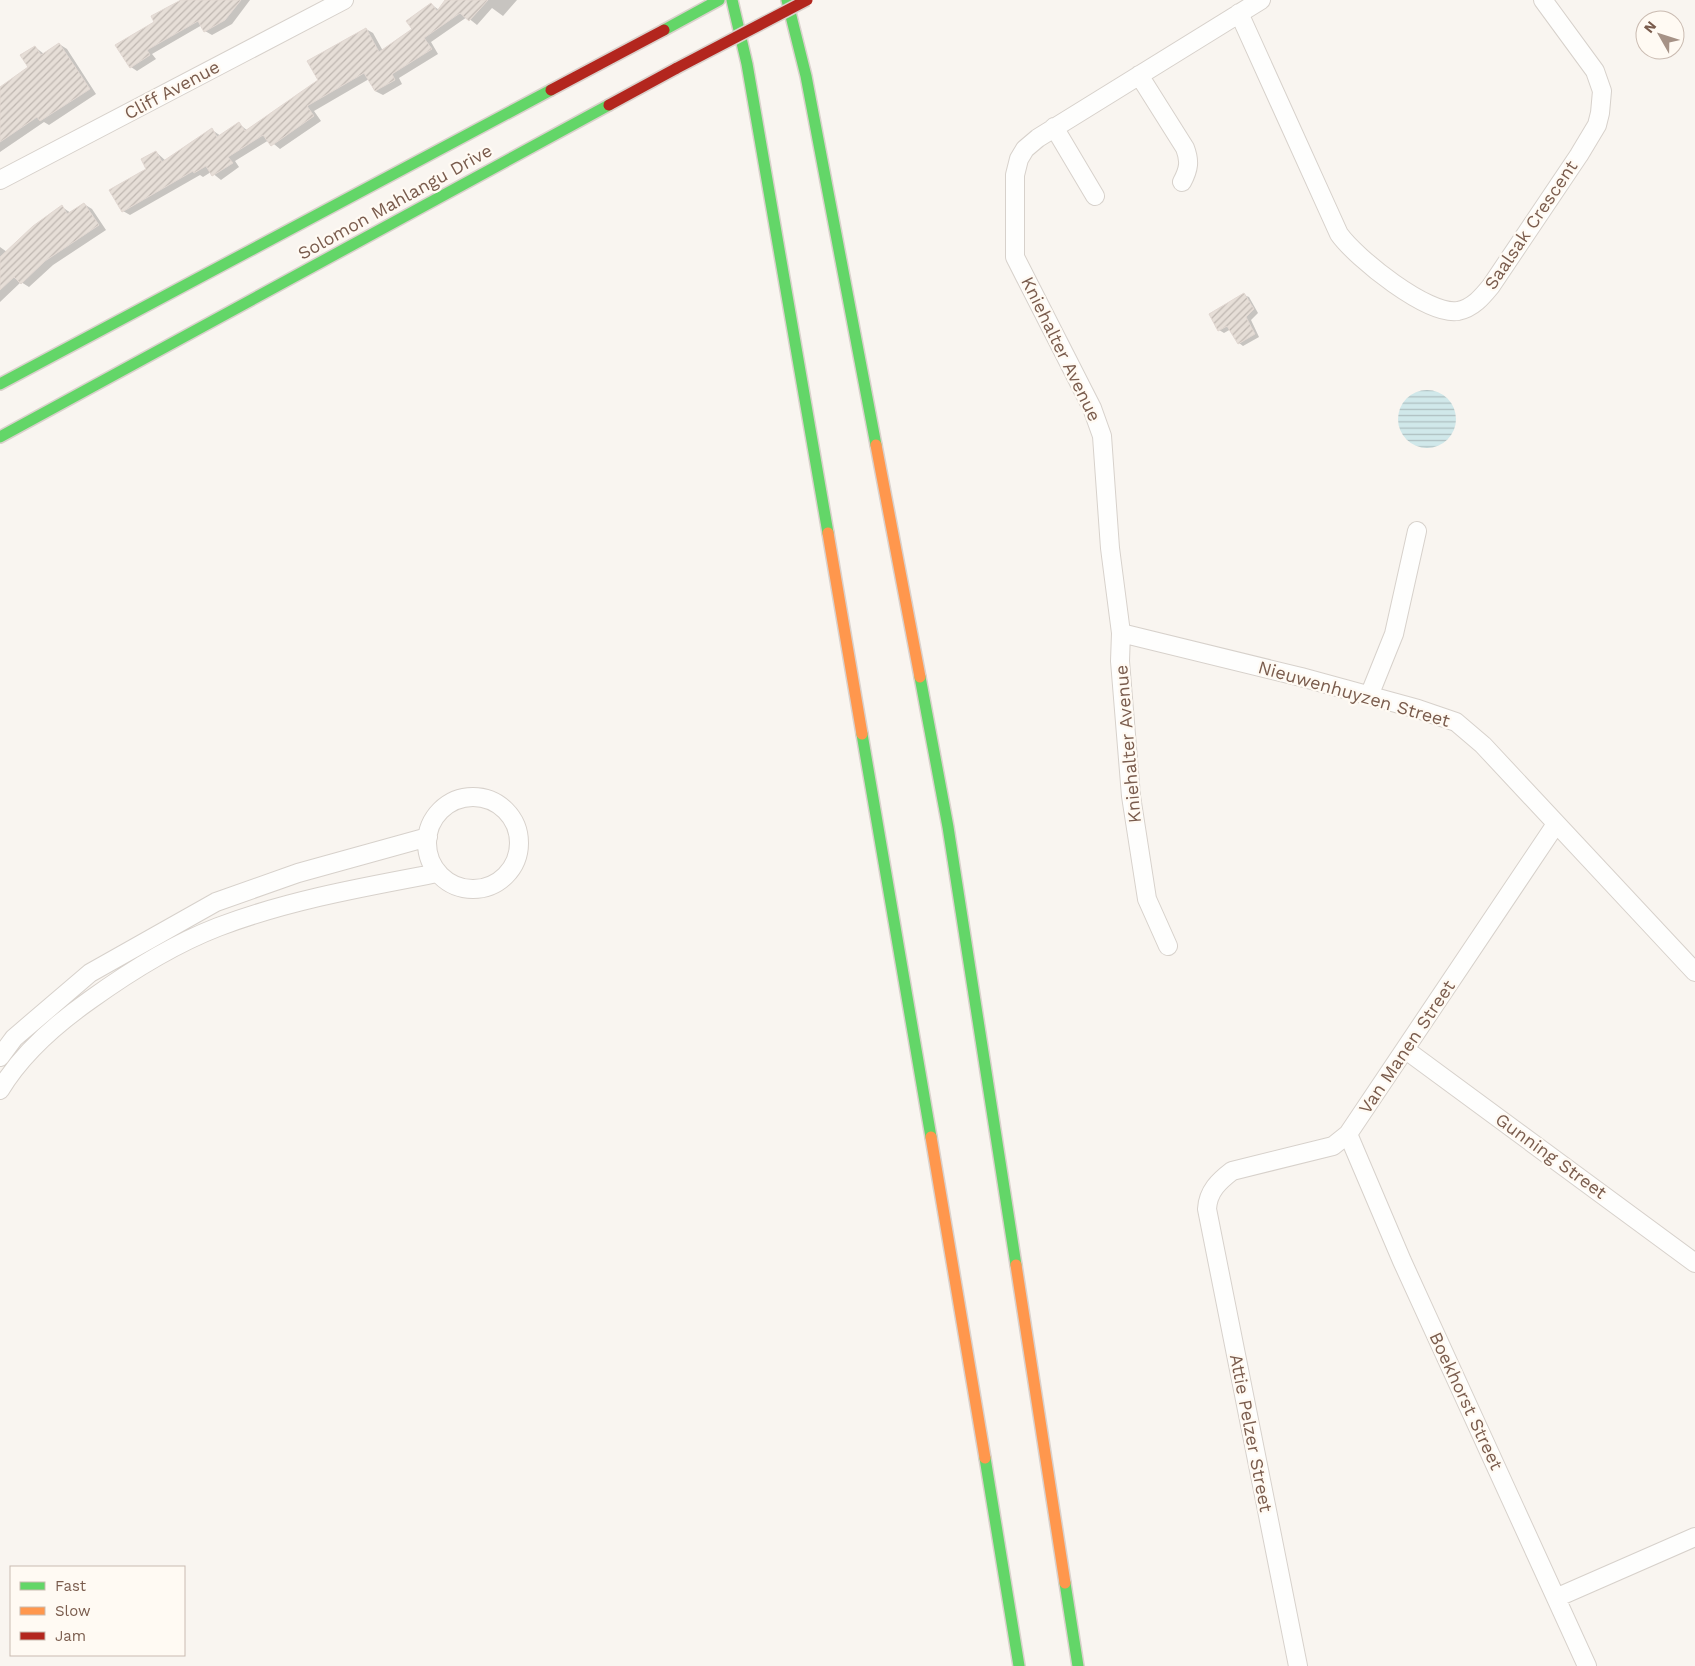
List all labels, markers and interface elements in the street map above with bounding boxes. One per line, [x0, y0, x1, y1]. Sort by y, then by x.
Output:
north arrow [1635, 10, 1685, 60]
text: N [1640, 18, 1659, 36]
street label: Cliff Avenue [120, 56, 223, 124]
street label: Solomon Mahlangu Drive [294, 139, 496, 264]
street label: Saalsak Crescent [1480, 156, 1582, 293]
street label: Kniehalter Avenue [1017, 273, 1106, 425]
street label: Nieuwenhuyzen Street [1256, 656, 1453, 731]
street label: Kniehalter Avenue [1110, 664, 1145, 824]
street label: Van Manen Street [1354, 976, 1459, 1117]
street label: Gunning Street [1492, 1108, 1611, 1203]
street label: Boekhorst Street [1425, 1329, 1508, 1473]
street label: Attie Pelzer Street [1226, 1352, 1277, 1514]
legend [10, 1566, 185, 1656]
text: Fast [55, 1577, 87, 1595]
text: Slow [55, 1602, 91, 1620]
text: Jam [55, 1627, 86, 1645]

